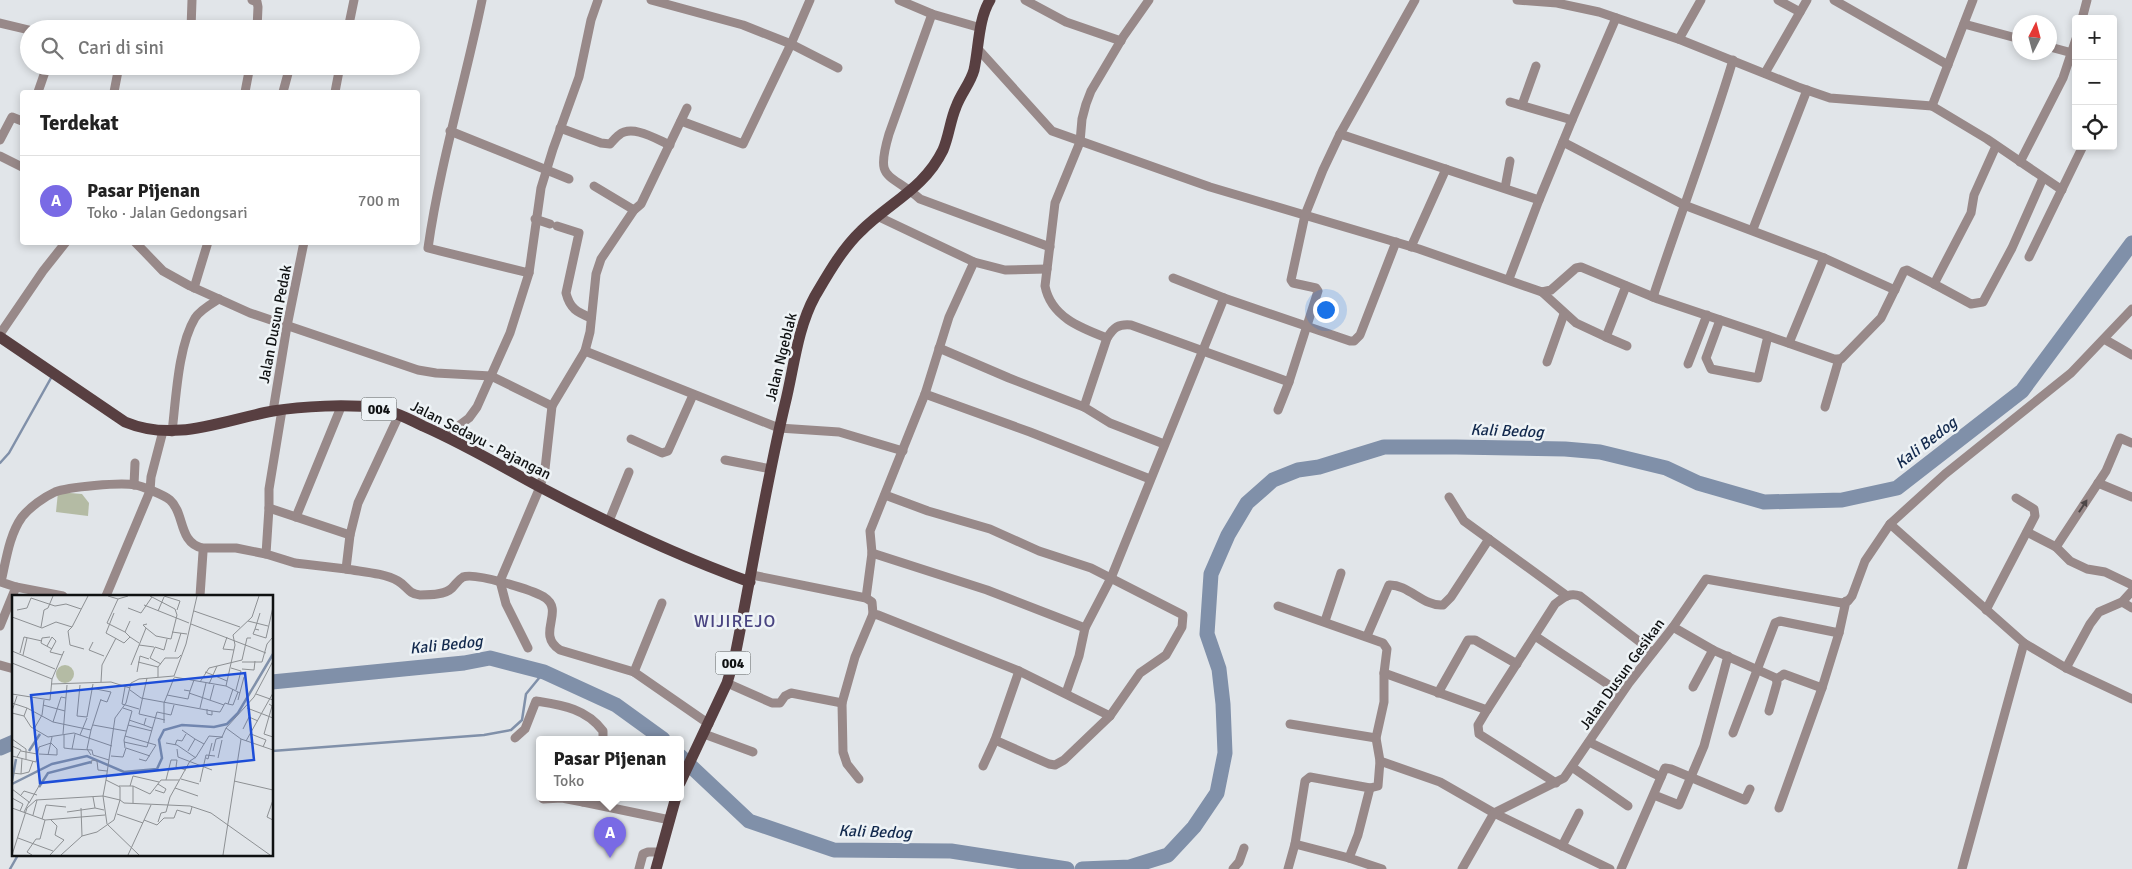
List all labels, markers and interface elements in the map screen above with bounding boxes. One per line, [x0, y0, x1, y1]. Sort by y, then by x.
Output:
north arrow [2012, 15, 2057, 60]
map controls [2072, 15, 2117, 150]
button: + [2072, 15, 2117, 60]
search box [20, 20, 420, 75]
icon: search [38, 34, 66, 62]
text: Cari di sini [78, 36, 164, 60]
button: − [2072, 60, 2117, 105]
button: locate [2072, 105, 2117, 150]
text: Terdekat [40, 110, 119, 136]
text: Pasar Pijenan [87, 179, 200, 203]
text: A [51, 191, 61, 211]
text: 700 m [358, 191, 400, 211]
text: Toko · Jalan Gedongsari [87, 203, 248, 223]
street label: Jalan Dusun Pedak [255, 263, 295, 385]
your location [1313, 297, 1339, 323]
street label: Jalan Ngeblak [761, 310, 801, 403]
street label: Jalan Sedayu - Pajangan [408, 397, 554, 483]
road number: 004 [362, 398, 396, 420]
water label: Kali Bedog [1891, 412, 1962, 473]
water label: Kali Bedog [1470, 420, 1545, 442]
one-way arrow [2078, 499, 2088, 513]
inset map [12, 595, 274, 856]
district label: WIJIREJO [694, 610, 776, 632]
street label: Jalan Dusun Gesikan [1576, 615, 1668, 733]
water label: Kali Bedog [409, 631, 485, 659]
road number: 004 [716, 651, 750, 674]
popup [536, 736, 684, 801]
text: Pasar Pijenan [553, 747, 667, 771]
text: Toko [553, 771, 584, 791]
pin: A [594, 817, 626, 858]
water label: Kali Bedog [838, 821, 913, 843]

